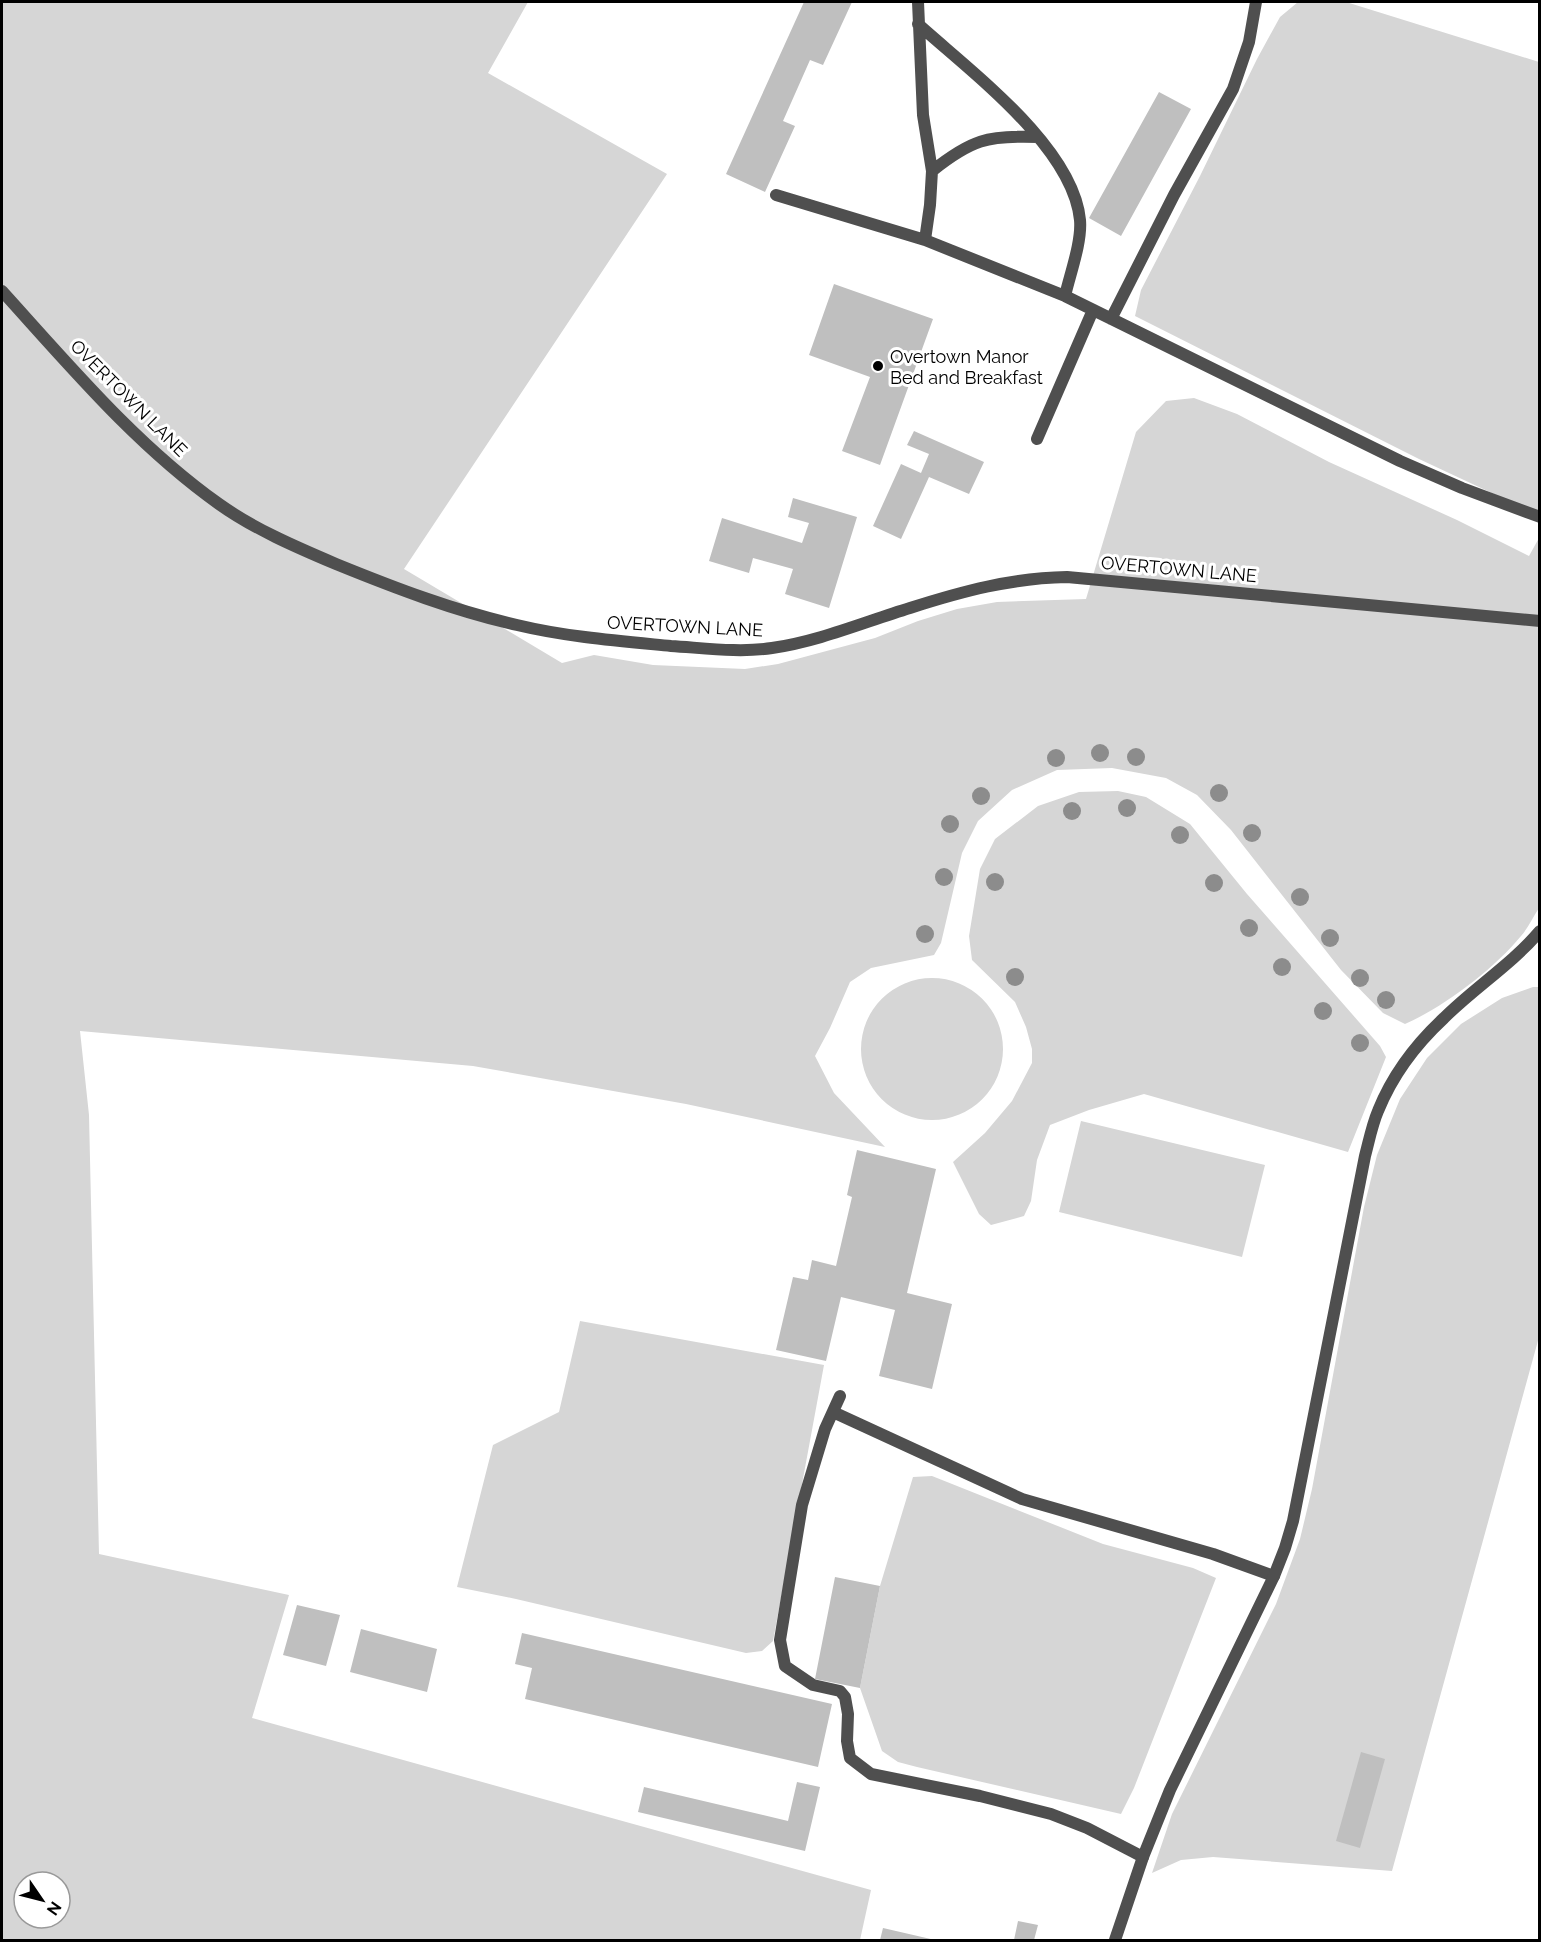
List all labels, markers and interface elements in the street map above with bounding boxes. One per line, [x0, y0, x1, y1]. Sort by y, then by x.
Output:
street label: OVERTOWN LANE [66, 335, 192, 461]
place label: Overtown Manor Bed and Breakfast [890, 346, 1043, 388]
marker: Overtown Manor Bed and Breakfast [871, 359, 885, 373]
street label: OVERTOWN LANE [1100, 552, 1258, 586]
street label: OVERTOWN LANE [606, 611, 764, 641]
north arrow [12, 1870, 72, 1930]
text: N [43, 1898, 65, 1919]

